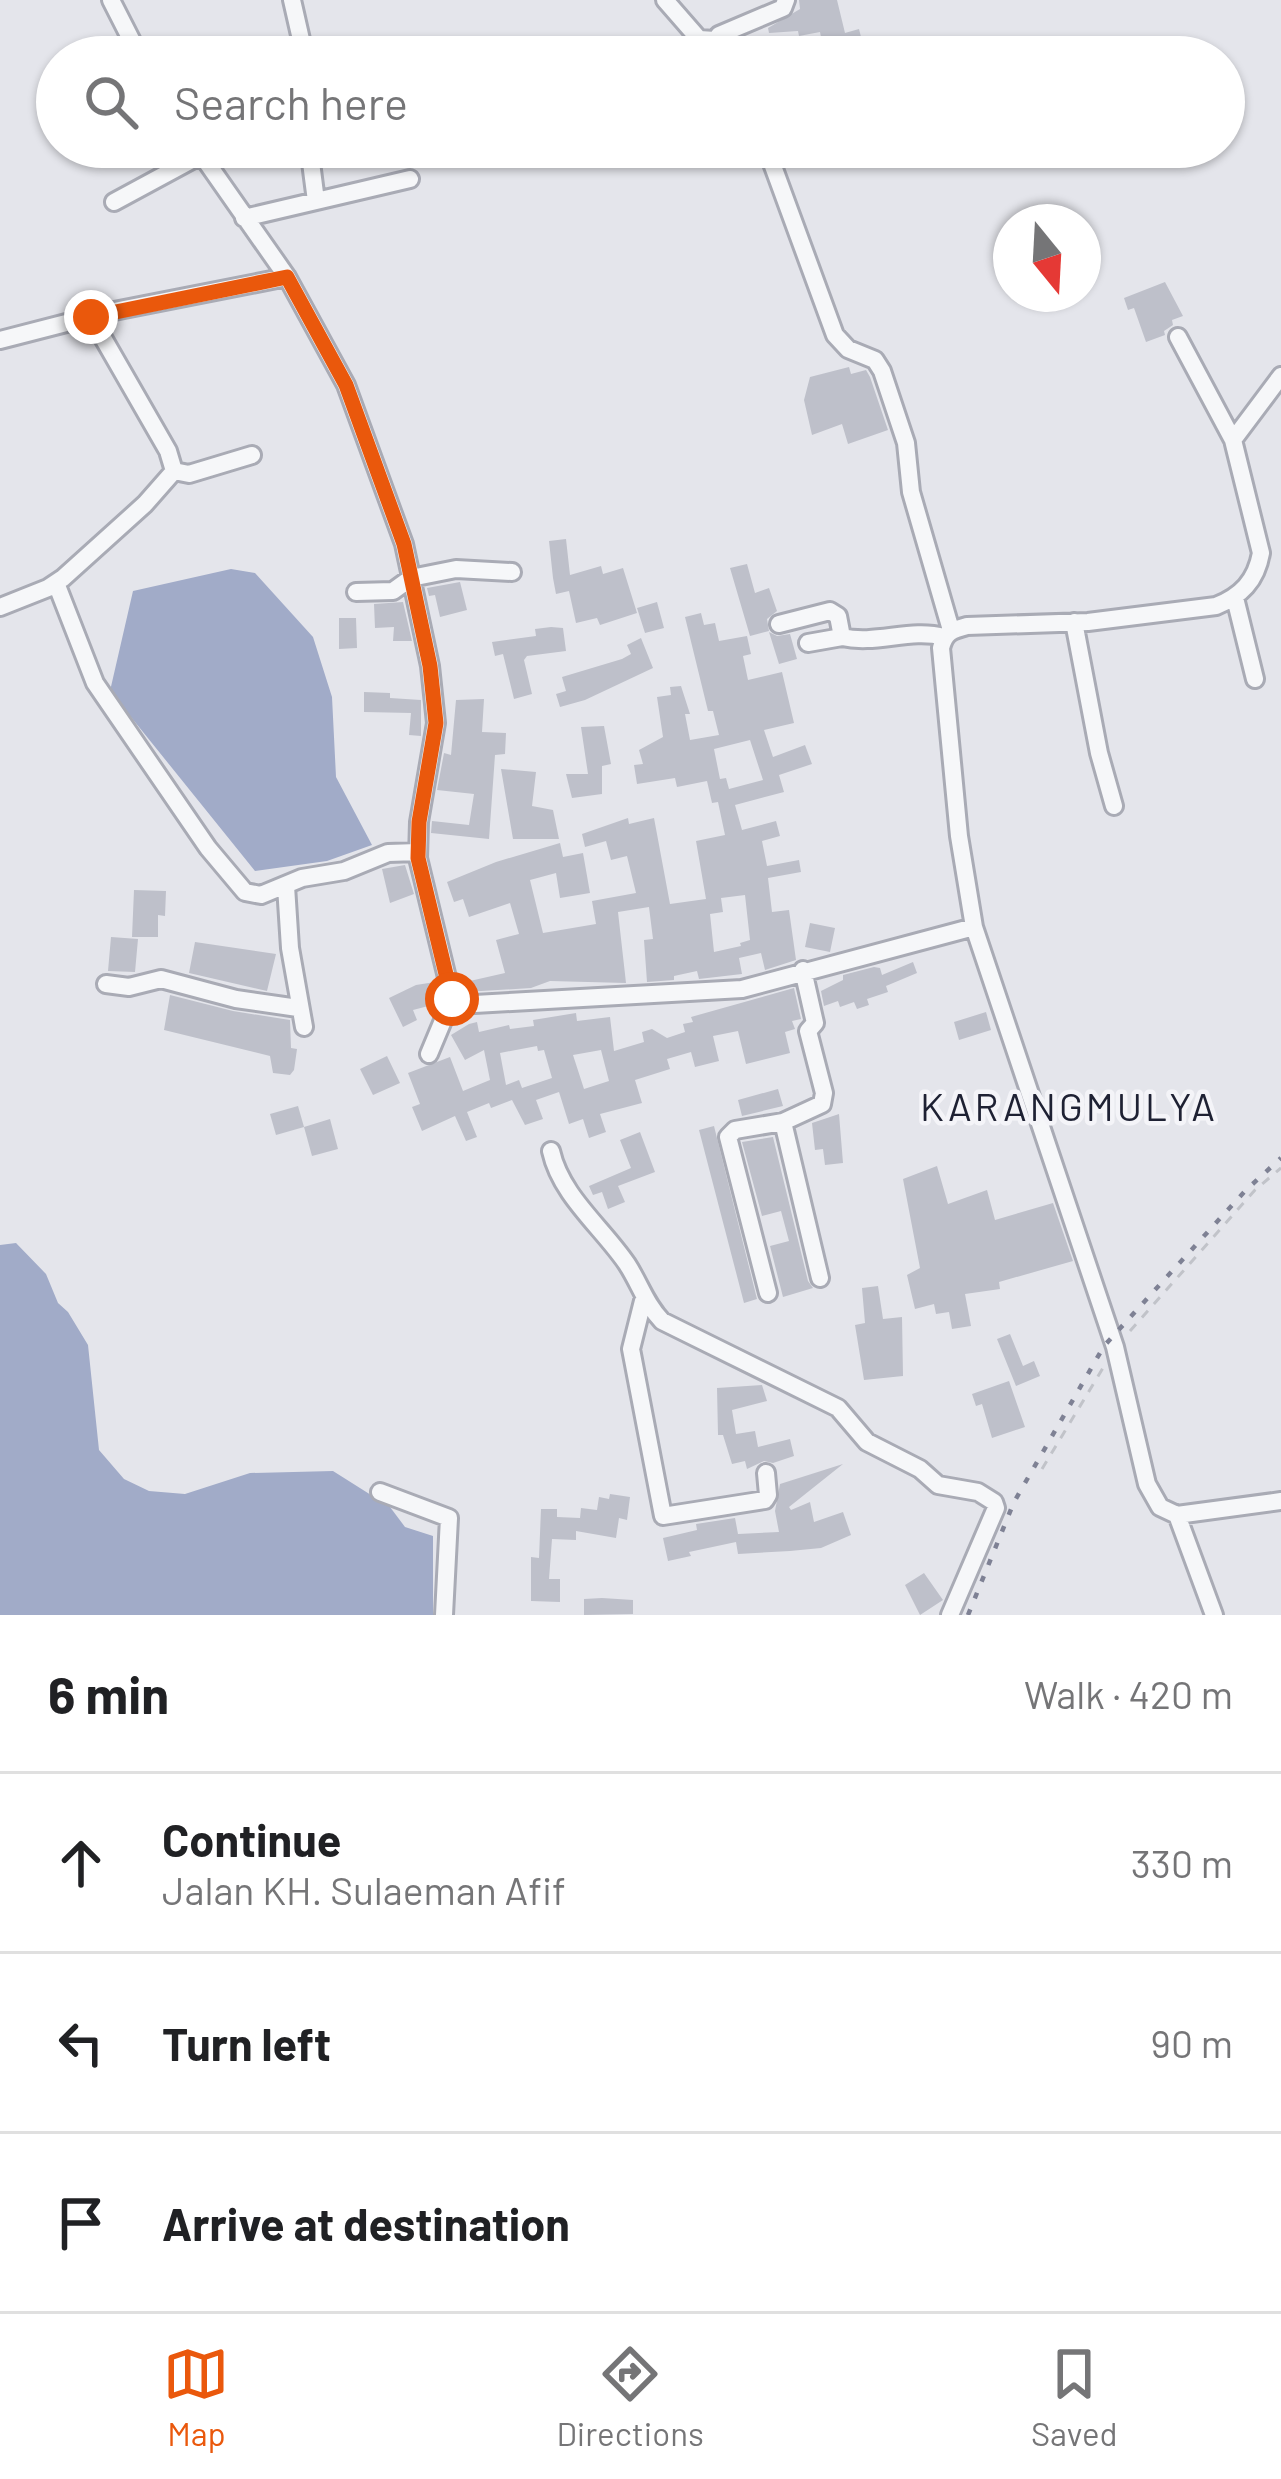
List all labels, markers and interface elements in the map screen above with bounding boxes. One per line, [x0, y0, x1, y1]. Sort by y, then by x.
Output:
search box [36, 36, 1245, 168]
icon: search [78, 69, 144, 135]
text: Search here [174, 75, 408, 129]
north arrow [993, 204, 1101, 312]
route end [64, 290, 118, 344]
route start [425, 972, 479, 1026]
district label: KARANGMULYA [920, 1082, 1218, 1129]
text: 6 min [48, 1663, 169, 1724]
text: Walk · 420 m [1024, 1670, 1233, 1717]
text: Continue [162, 1812, 341, 1866]
icon: ahead [48, 1830, 114, 1896]
text: 330 m [1131, 1839, 1233, 1886]
text: Jalan KH. Sulaeman Afif [162, 1866, 566, 1913]
icon: left [48, 2010, 114, 2076]
text: Turn left [162, 2016, 331, 2070]
text: 90 m [1151, 2019, 1233, 2066]
icon: arrive [48, 2190, 114, 2256]
text: Arrive at destination [162, 2196, 570, 2250]
tab: Map [163, 2341, 229, 2453]
tab: Directions [556, 2341, 704, 2453]
tab: Saved [1031, 2341, 1118, 2453]

